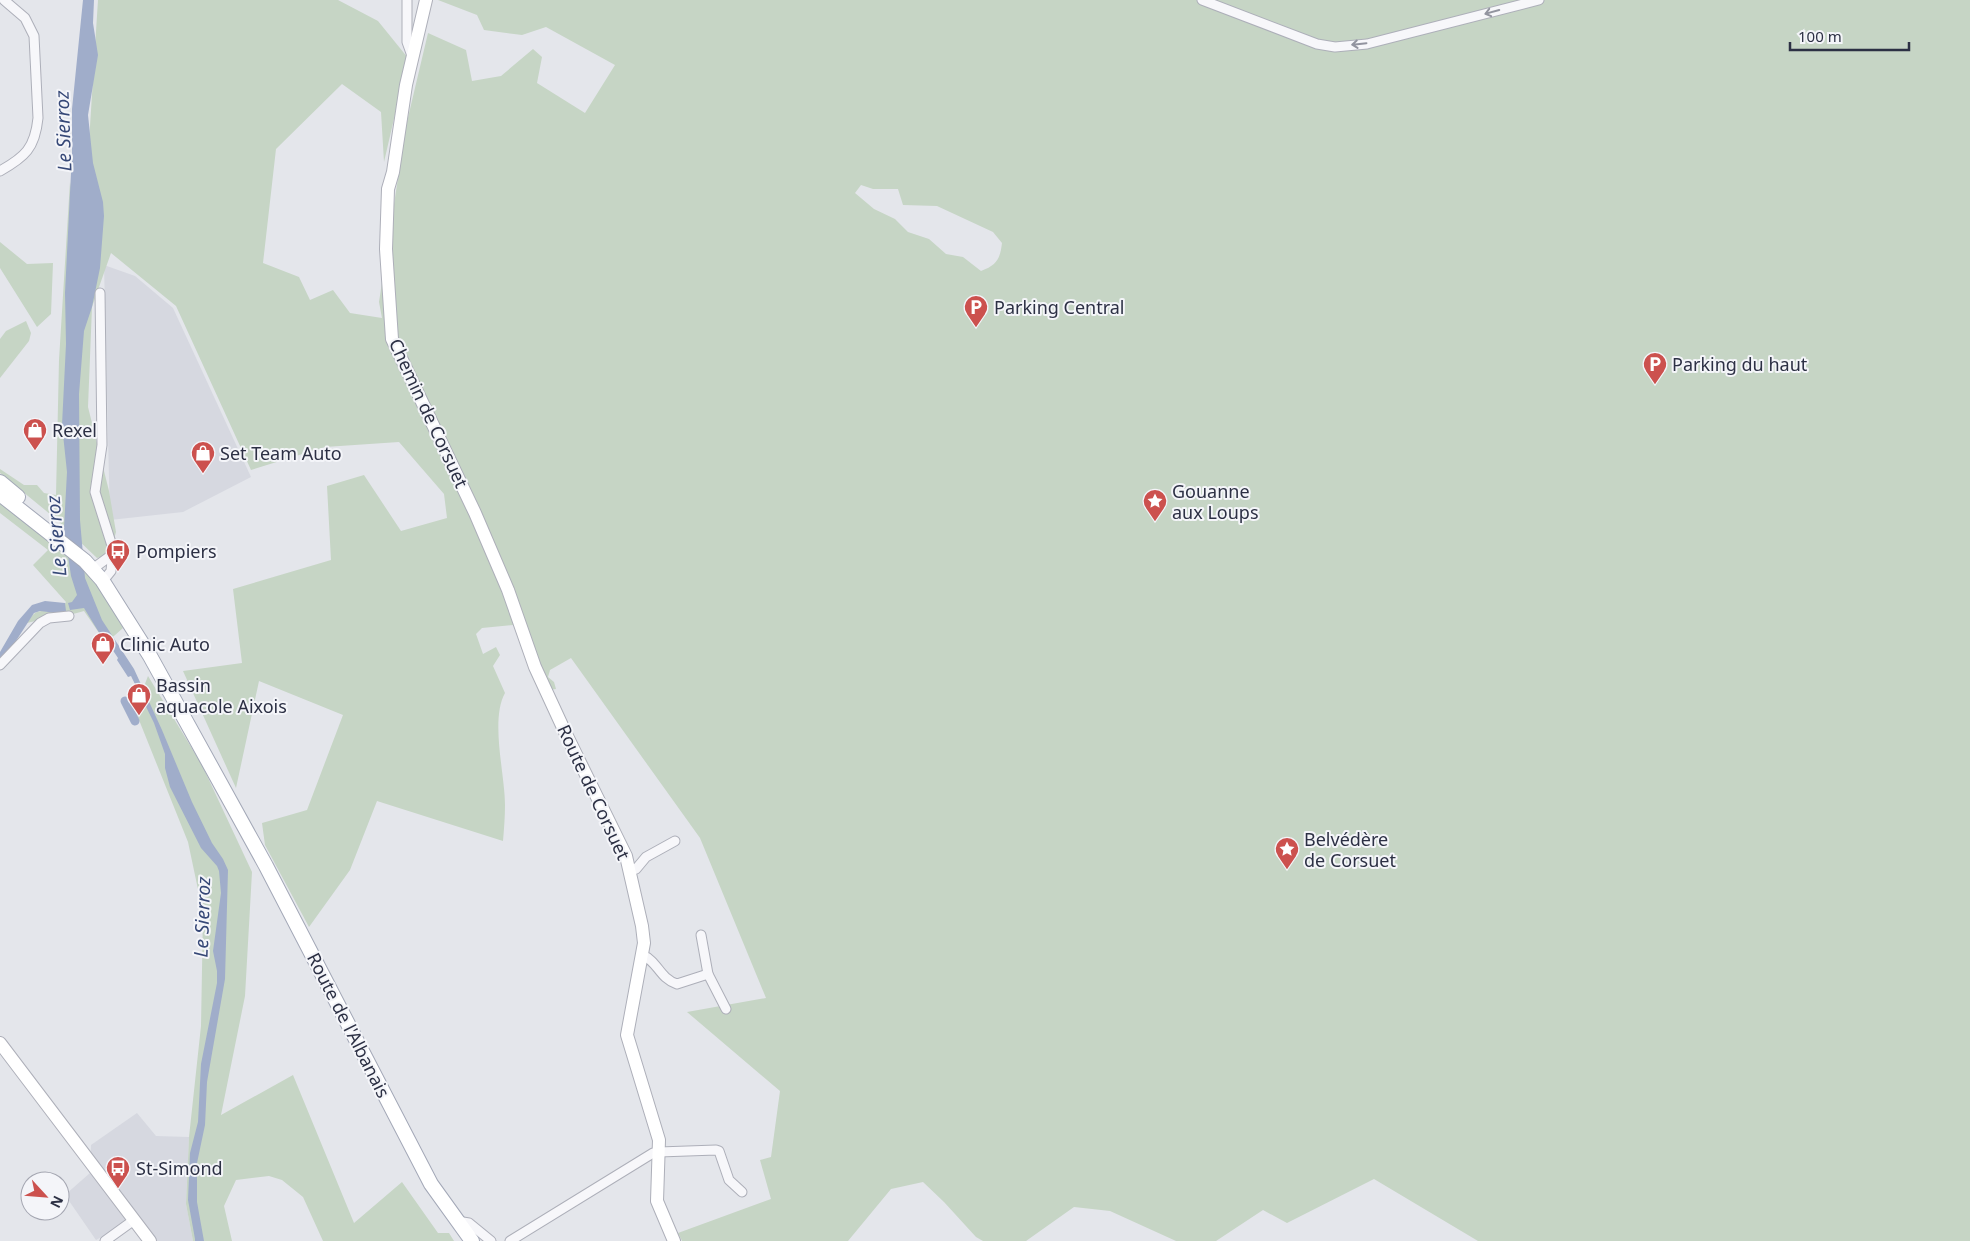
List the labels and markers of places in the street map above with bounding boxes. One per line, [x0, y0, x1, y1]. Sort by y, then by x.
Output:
parking icon: Parking Central [963, 294, 989, 328]
place label: Parking Central [994, 295, 1125, 319]
parking icon: Parking du haut [1642, 351, 1668, 385]
place label: Parking du haut [1672, 352, 1808, 376]
shop icon: Rexel [22, 417, 48, 451]
place label: Rexel [52, 418, 97, 442]
shop icon: Set Team Auto [190, 440, 216, 474]
place label: Set Team Auto [220, 441, 342, 465]
place label: Gouanne aux Loups [1172, 479, 1259, 524]
place icon: Gouanne aux Loups [1142, 488, 1168, 522]
bus stop icon: Pompiers [105, 538, 131, 572]
place label: Pompiers [136, 539, 217, 563]
shop icon: Clinic Auto [90, 631, 116, 665]
place label: Clinic Auto [120, 632, 210, 656]
place label: Bassin aquacole Aixois [156, 673, 287, 718]
shop icon: Bassin aquacole Aixois [126, 682, 152, 716]
place label: Belvédère de Corsuet [1304, 827, 1396, 872]
place icon: Belvédère de Corsuet [1274, 836, 1300, 870]
bus stop icon: St-Simond [105, 1155, 131, 1189]
place label: St-Simond [136, 1156, 223, 1180]

